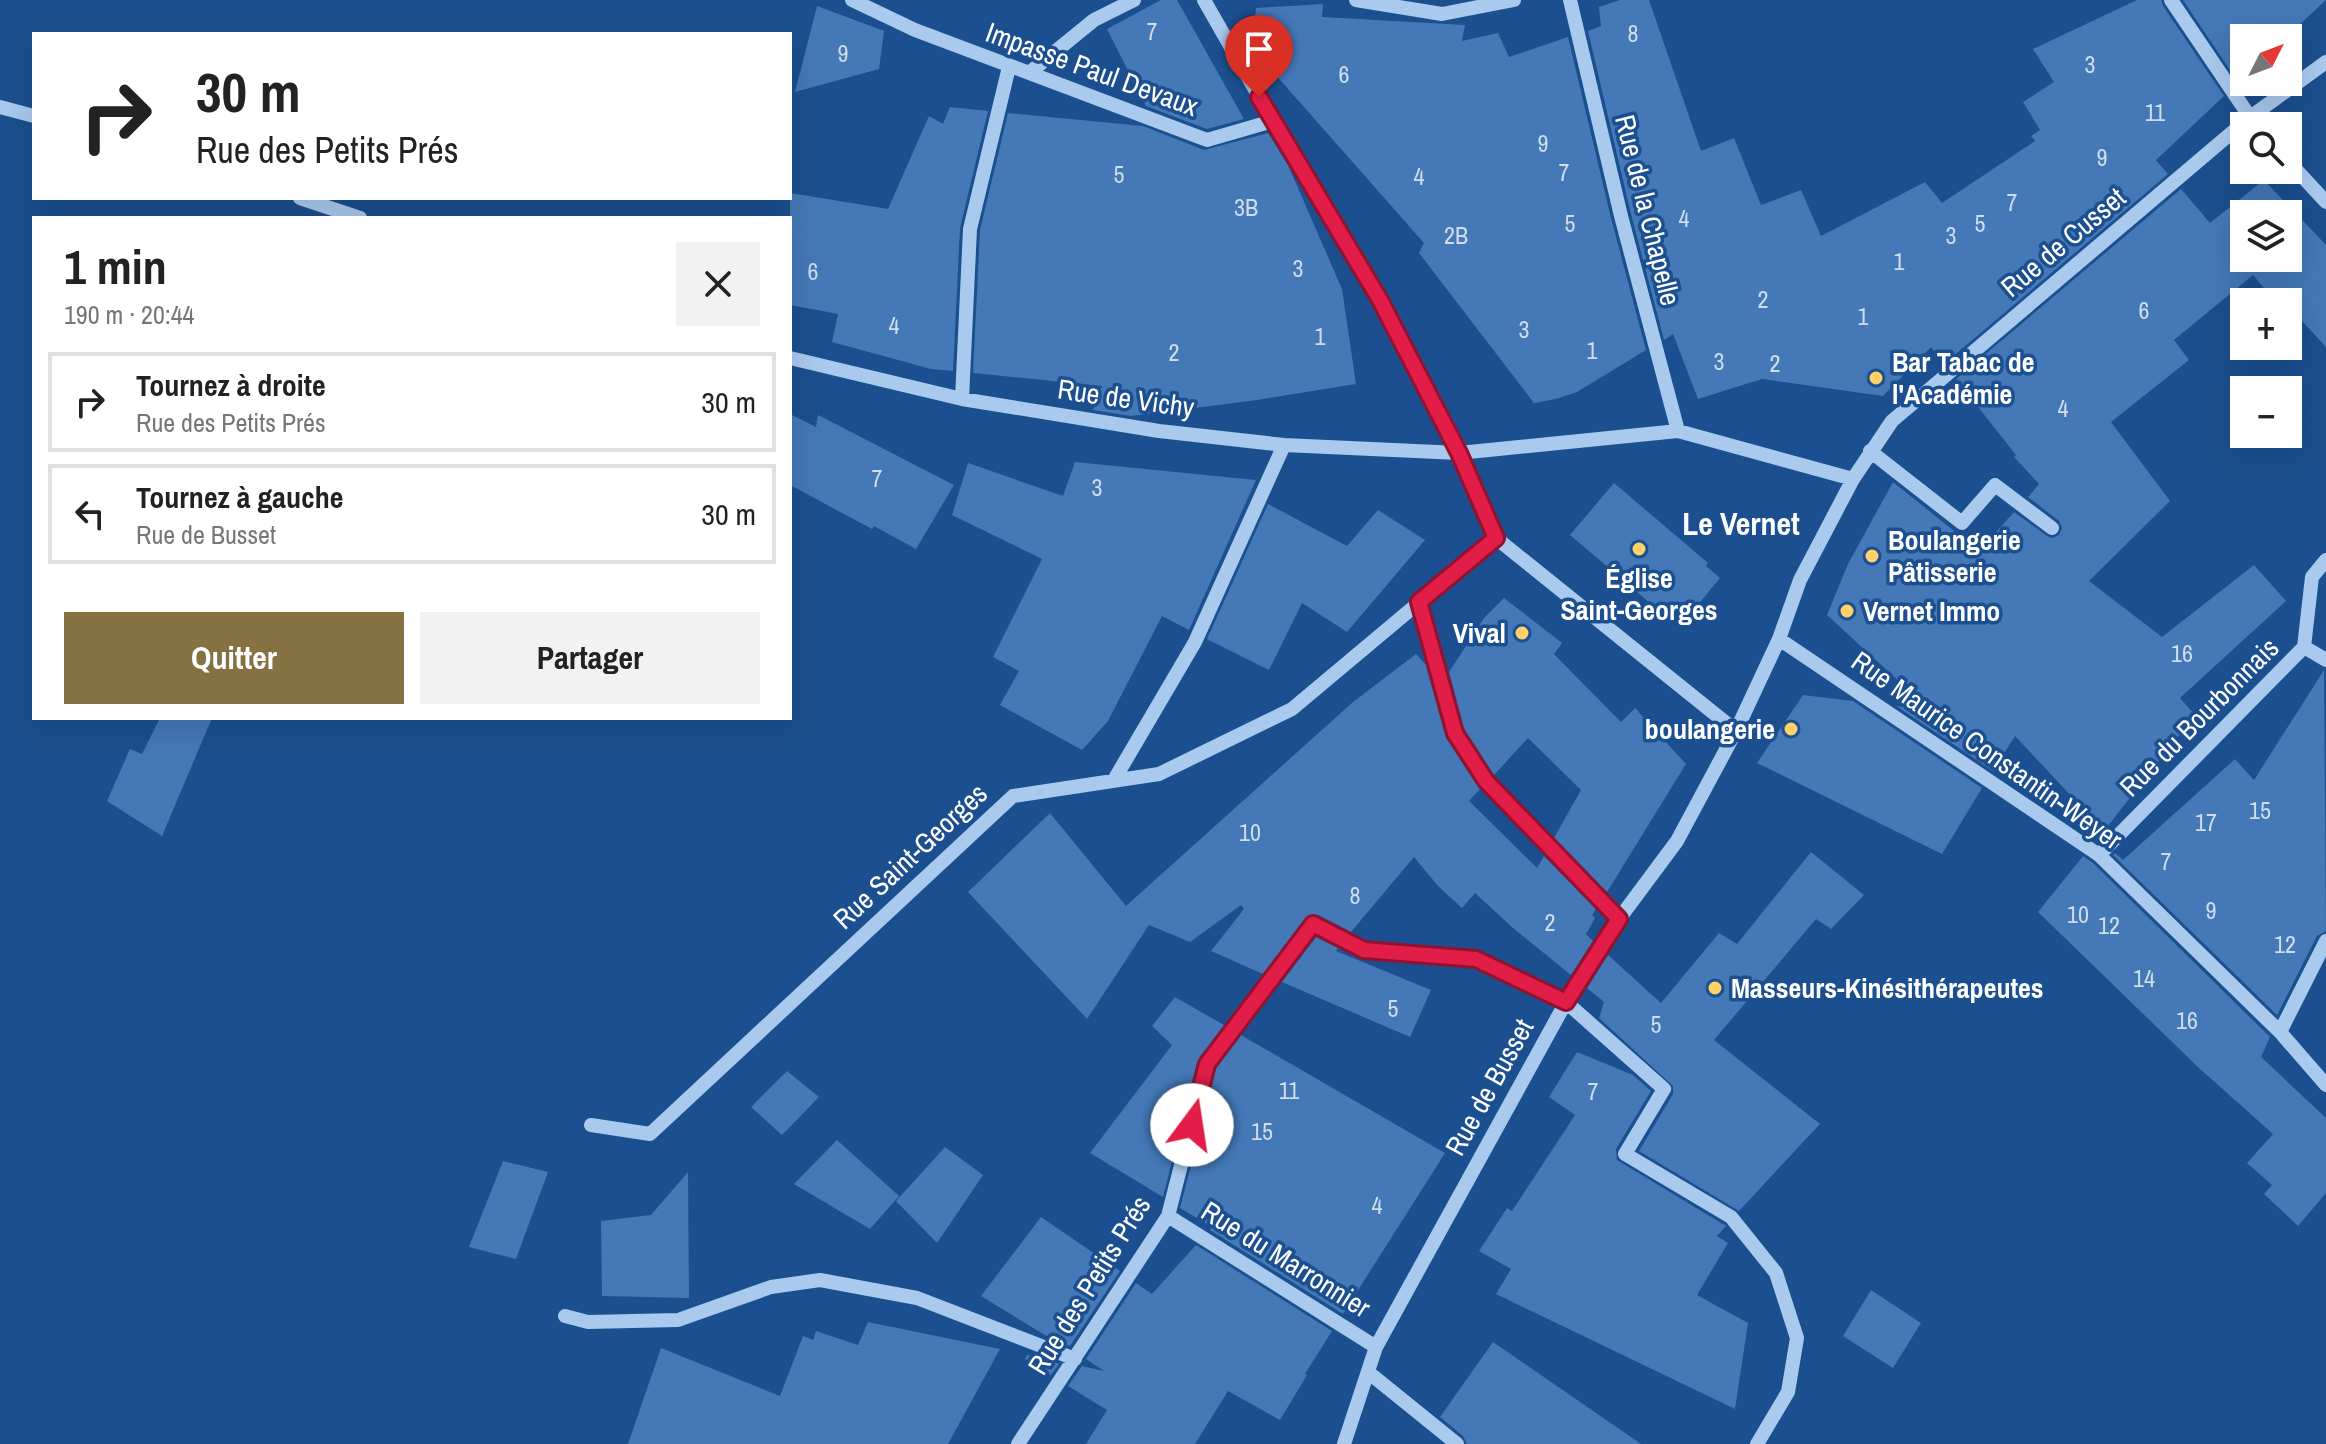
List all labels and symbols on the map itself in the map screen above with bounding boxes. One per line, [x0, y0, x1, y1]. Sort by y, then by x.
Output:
street label: Impasse Paul Devaux [981, 13, 1204, 125]
house number: 7 [1147, 15, 1158, 47]
pin [1225, 15, 1293, 97]
house number: 8 [1628, 17, 1638, 49]
north arrow [2230, 24, 2302, 96]
house number: 9 [838, 37, 848, 69]
house number: 3 [2085, 48, 2095, 80]
house number: 6 [1339, 58, 1349, 90]
house number: 11 [2145, 96, 2165, 128]
street label: Rue de la Chapelle [1606, 111, 1690, 309]
house number: 9 [1538, 127, 1548, 159]
house number: 9 [2097, 141, 2107, 173]
house number: 7 [1559, 156, 1570, 188]
house number: 5 [1114, 158, 1125, 190]
house number: 4 [1414, 160, 1425, 192]
street label: Rue de Cusset [1993, 179, 2133, 305]
house number: 7 [2007, 186, 2018, 218]
house number: 3B [1234, 191, 1258, 223]
house number: 4 [1679, 202, 1690, 234]
house number: 5 [1565, 207, 1576, 239]
house number: 5 [1975, 207, 1986, 239]
house number: 2B [1444, 219, 1468, 251]
house number: 3 [1946, 219, 1956, 251]
house number: 1 [1894, 245, 1905, 277]
house number: 3 [1293, 252, 1303, 284]
house number: 6 [808, 255, 818, 287]
house number: 2 [1758, 283, 1768, 315]
house number: 6 [2139, 294, 2149, 326]
house number: 1 [1858, 300, 1869, 332]
house number: 4 [889, 309, 900, 341]
house number: 3 [1519, 313, 1529, 345]
house number: 1 [1315, 320, 1326, 352]
house number: 1 [1587, 334, 1598, 366]
house number: 2 [1169, 336, 1179, 368]
place label: Bar Tabac de l'Académie [1892, 343, 2035, 413]
house number: 3 [1714, 345, 1724, 377]
house number: 2 [1770, 347, 1780, 379]
marker: Bar Tabac de l'Académie [1867, 369, 1885, 387]
street label: Rue de Vichy [1055, 370, 1197, 426]
house number: 4 [2058, 392, 2069, 424]
house number: 7 [872, 462, 883, 494]
house number: 3 [1092, 471, 1102, 503]
district label: Le Vernet [1682, 502, 1800, 545]
place label: Boulangerie Pâtisserie [1888, 521, 2021, 591]
marker: Église Saint-Georges [1630, 540, 1648, 558]
marker: Boulangerie Pâtisserie [1863, 547, 1881, 565]
place label: Église Saint-Georges [1561, 559, 1717, 629]
place label: Vernet Immo [1863, 592, 2000, 630]
marker: Vernet Immo [1838, 602, 1856, 620]
place label: Vival [1453, 614, 1506, 652]
marker: Vival [1513, 624, 1531, 642]
street label: Rue du Bourbonnais [2111, 629, 2287, 805]
house number: 16 [2171, 637, 2193, 669]
street label: Rue Maurice Constantin-Weyer [1844, 642, 2130, 858]
place label: boulangerie [1645, 710, 1775, 748]
marker: boulangerie [1782, 720, 1800, 738]
street label: Rue Saint-Georges [825, 775, 995, 937]
house number: 15 [2249, 794, 2271, 826]
house number: 17 [2195, 806, 2217, 838]
house number: 10 [1239, 816, 1261, 848]
house number: 7 [2161, 845, 2172, 877]
house number: 8 [1350, 879, 1360, 911]
house number: 9 [2206, 894, 2216, 926]
house number: 10 [2067, 898, 2089, 930]
house number: 2 [1545, 906, 1555, 938]
house number: 12 [2098, 909, 2120, 941]
house number: 12 [2274, 928, 2296, 960]
house number: 14 [2133, 962, 2155, 994]
place label: Masseurs-Kinésithérapeutes [1731, 969, 2044, 1007]
marker: Masseurs-Kinésithérapeutes [1706, 979, 1724, 997]
house number: 5 [1388, 992, 1399, 1024]
house number: 16 [2176, 1004, 2198, 1036]
house number: 5 [1651, 1008, 1662, 1040]
street label: Rue de Busset [1436, 1012, 1542, 1162]
house number: 11 [1279, 1074, 1299, 1106]
house number: 7 [1588, 1075, 1599, 1107]
position arrow [1150, 1083, 1234, 1167]
house number: 15 [1251, 1115, 1273, 1147]
street label: Rue des Petits Prés [1019, 1188, 1159, 1382]
house number: 4 [1372, 1189, 1383, 1221]
street label: Rue du Marronnier [1194, 1192, 1378, 1326]

